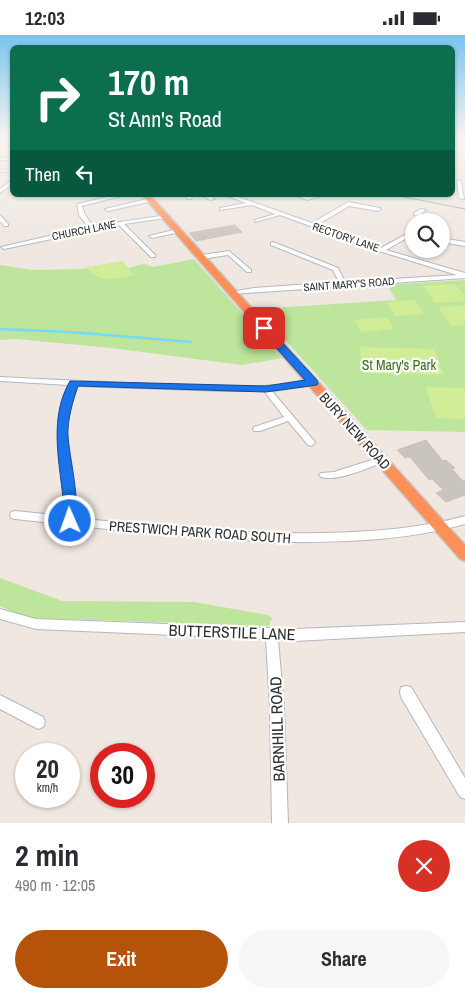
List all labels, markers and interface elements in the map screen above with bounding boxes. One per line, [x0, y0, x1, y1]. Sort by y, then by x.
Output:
text: 12:03 [25, 5, 65, 31]
text: 170 m [108, 59, 189, 106]
icon: right [25, 65, 90, 130]
text: St Ann's Road [108, 104, 222, 134]
icon: left [71, 160, 99, 188]
text: Then [25, 161, 61, 187]
map controls [405, 213, 450, 258]
button: search [405, 213, 450, 258]
street label: CHURCH LANE [51, 217, 117, 243]
street label: RECTORY LANE [311, 219, 381, 255]
street label: SAINT MARY'S ROAD [303, 274, 395, 294]
pin [243, 307, 285, 349]
icon: arrive [250, 314, 278, 342]
park label: St Mary's Park [362, 356, 436, 374]
street label: BURY NEW ROAD [316, 389, 394, 473]
position arrow [43, 494, 95, 546]
street label: PRESTWICH PARK ROAD SOUTH [108, 517, 292, 547]
street label: BUTTERSTILE LANE [168, 619, 296, 645]
street label: BARNHILL ROAD [264, 676, 290, 782]
speed limit sign: 30 [90, 743, 155, 808]
text: 20 [36, 752, 59, 786]
text: km/h [37, 780, 58, 796]
text: 2 min [15, 835, 79, 875]
button: close [398, 840, 450, 892]
text: 490 m · 12:05 [15, 874, 95, 896]
button: Exit [15, 930, 228, 988]
button: Share [238, 930, 450, 988]

